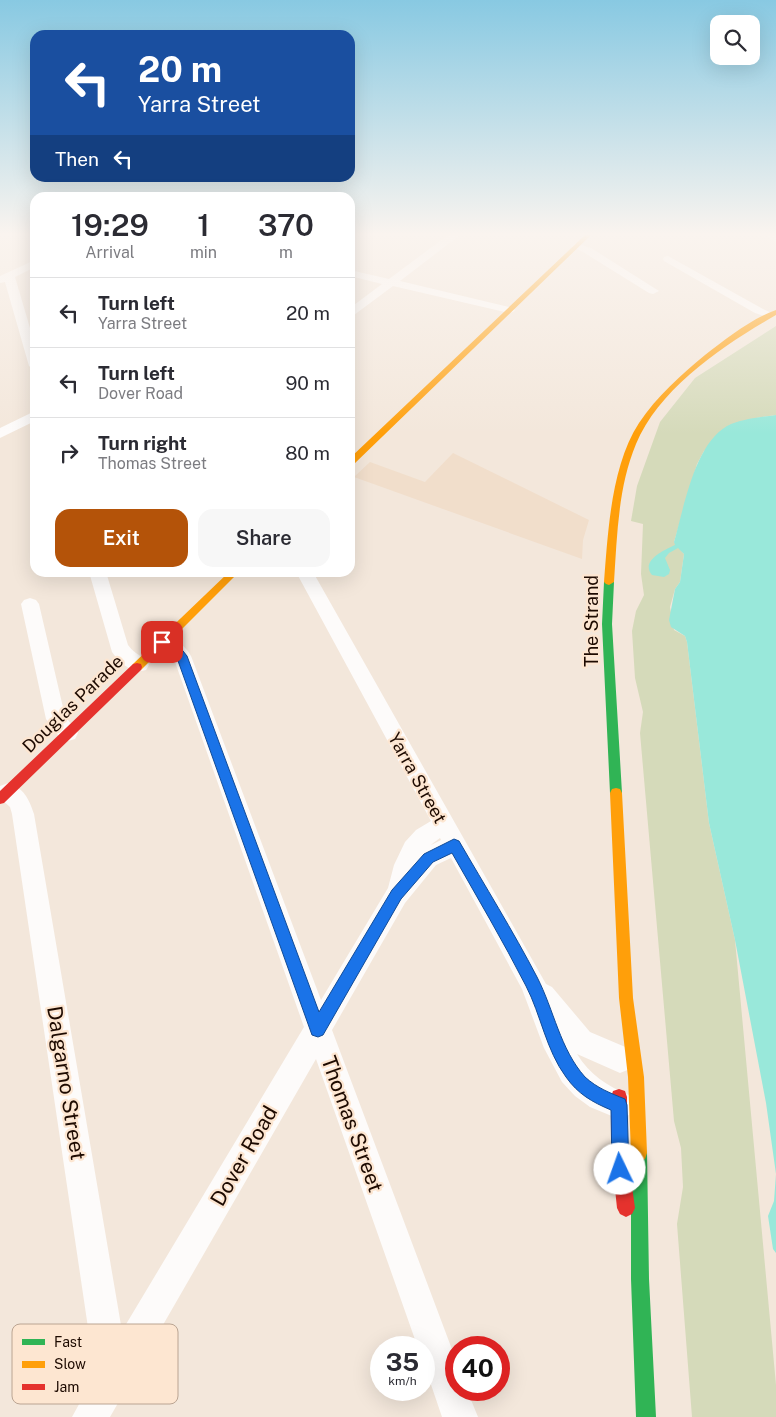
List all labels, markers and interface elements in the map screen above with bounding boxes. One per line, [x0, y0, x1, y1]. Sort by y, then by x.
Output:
map controls [710, 15, 760, 65]
button: search [710, 15, 760, 65]
text: 20 m [138, 49, 222, 90]
icon: left [55, 50, 120, 115]
text: Yarra Street [138, 91, 261, 117]
icon: left [109, 145, 137, 173]
text: Then [55, 148, 99, 170]
text: 19:29 [71, 207, 149, 243]
text: 1 [197, 207, 210, 243]
text: 370 [258, 207, 314, 243]
text: Arrival [85, 243, 135, 262]
text: min [190, 243, 217, 262]
text: m [279, 243, 293, 262]
text: Turn left [98, 292, 175, 314]
icon: left [55, 299, 83, 327]
text: 20 m [286, 302, 330, 324]
text: Yarra Street [98, 314, 187, 333]
text: Turn left [98, 362, 175, 384]
icon: left [55, 369, 83, 397]
text: 90 m [286, 372, 330, 394]
text: Dover Road [98, 384, 183, 403]
text: Turn right [98, 432, 187, 454]
icon: right [55, 439, 83, 467]
text: 80 m [285, 442, 330, 464]
text: Thomas Street [98, 454, 207, 473]
button: Exit [55, 509, 188, 567]
button: Share [198, 509, 330, 567]
street label: The Strand [581, 575, 602, 667]
pin [141, 621, 183, 663]
icon: arrive [148, 628, 176, 656]
street label: Douglas Parade [18, 650, 127, 757]
street label: Yarra Street [384, 729, 451, 827]
street label: Dalgarno Street [42, 1004, 91, 1162]
street label: Thomas Street [316, 1052, 389, 1195]
street label: Dover Road [205, 1101, 282, 1210]
position arrow [593, 1142, 645, 1194]
legend [12, 1324, 178, 1404]
text: Fast [54, 1334, 82, 1350]
speed limit sign: 40 [445, 1336, 510, 1401]
text: 35 [386, 1347, 419, 1377]
text: Slow [54, 1356, 86, 1372]
text: km/h [388, 1374, 417, 1388]
text: Jam [54, 1379, 79, 1395]

